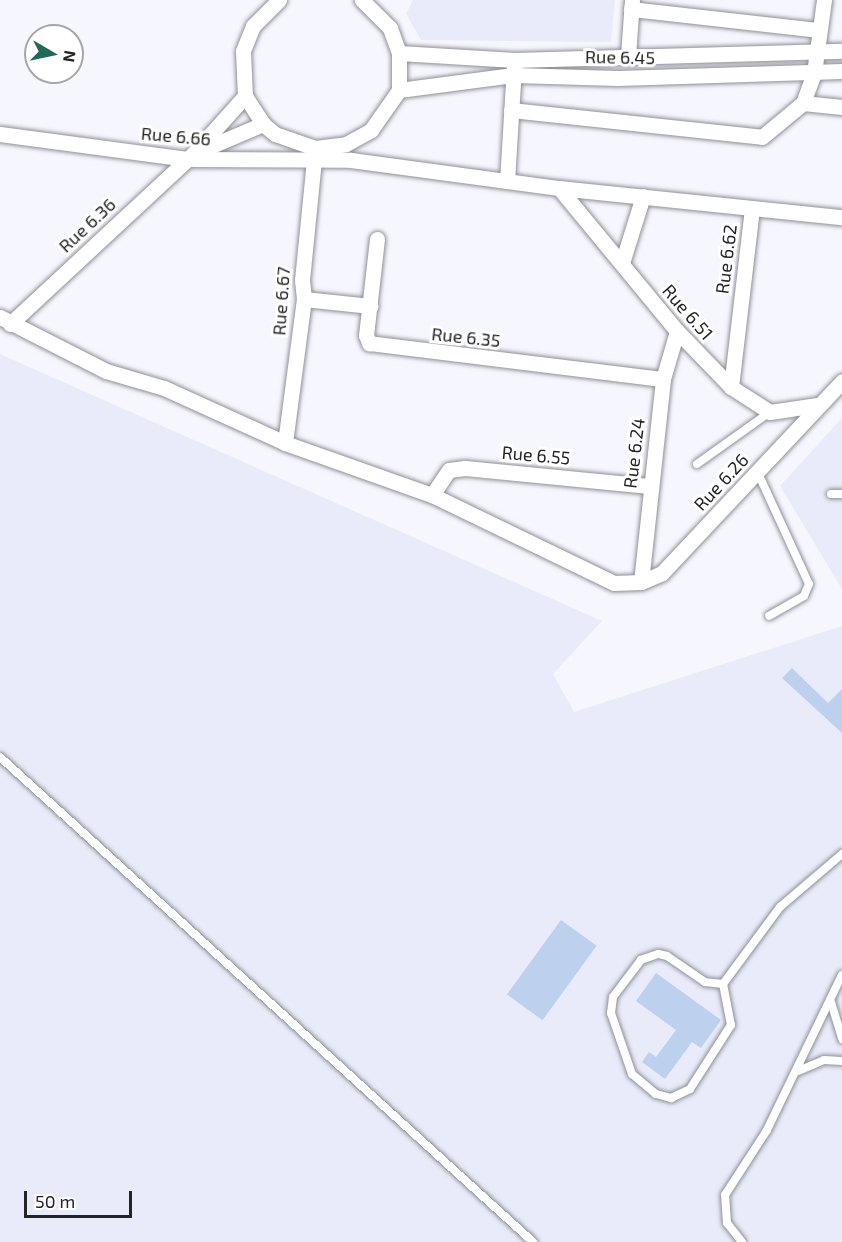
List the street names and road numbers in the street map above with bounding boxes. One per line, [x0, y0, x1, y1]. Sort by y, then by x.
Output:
street label: Rue 6.45 [585, 46, 655, 68]
street label: Rue 6.66 [140, 122, 212, 150]
street label: Rue 6.36 [54, 193, 120, 257]
street label: Rue 6.62 [711, 223, 741, 295]
street label: Rue 6.67 [268, 266, 294, 336]
street label: Rue 6.51 [658, 280, 718, 344]
street label: Rue 6.35 [430, 323, 502, 351]
street label: Rue 6.24 [619, 417, 649, 489]
street label: Rue 6.55 [501, 441, 571, 469]
street label: Rue 6.26 [689, 449, 753, 515]

